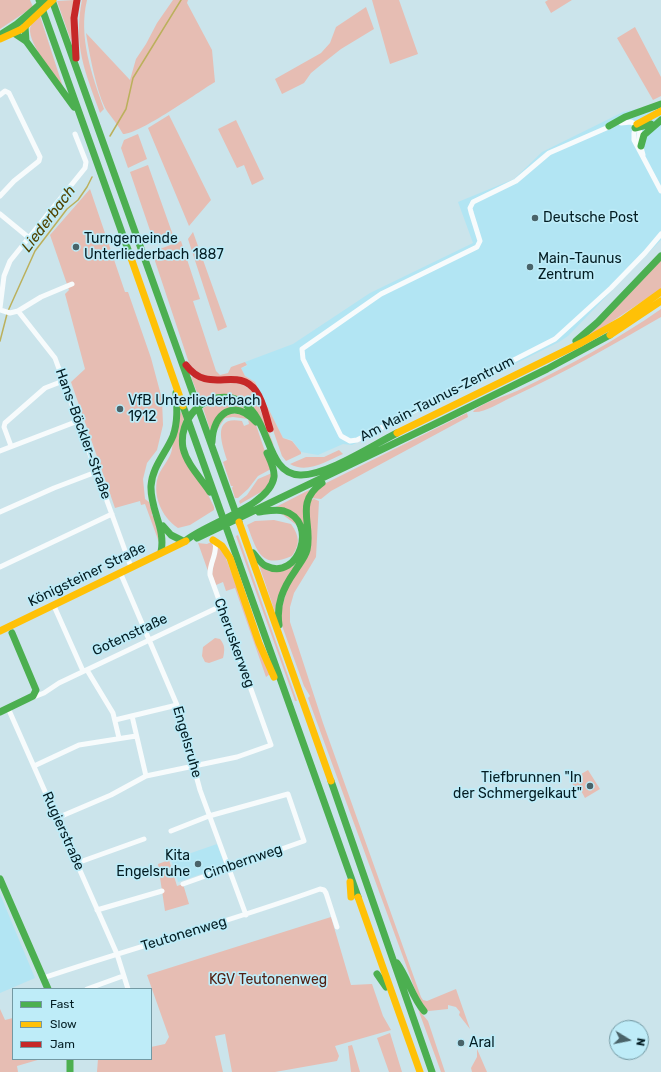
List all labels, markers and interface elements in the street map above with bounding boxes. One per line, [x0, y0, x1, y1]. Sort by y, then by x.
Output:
water label: Liederbach [18, 182, 80, 256]
place label: Deutsche Post [543, 210, 639, 226]
marker: Deutsche Post [530, 213, 540, 223]
place label: Turngemeinde Unterliederbach 1887 [84, 231, 224, 264]
marker: Turngemeinde Unterliederbach 1887 [71, 242, 81, 252]
place label: Main-Taunus Zentrum [538, 251, 622, 284]
marker: Main-Taunus Zentrum [525, 262, 535, 272]
street label: Am Main-Taunus-Zentrum [357, 353, 517, 445]
street label: Hans-Böckler-Straße [52, 366, 114, 502]
place label: VfB Unterliederbach 1912 [128, 393, 260, 426]
marker: VfB Unterliederbach 1912 [115, 404, 125, 414]
street label: Königsteiner Straße [26, 539, 148, 611]
street label: Cheruskerweg [210, 596, 258, 690]
street label: Gotenstraße [90, 610, 170, 660]
street label: Engelsruhe [169, 704, 205, 780]
place label: Tiefbrunnen "In der Schmergelkaut" [453, 770, 582, 802]
marker: Tiefbrunnen "In der Schmergelkaut" [585, 781, 595, 791]
street label: Rugierstraße [38, 789, 88, 873]
street label: Cimbernweg [201, 841, 285, 883]
place label: Kita Engelsruhe [116, 848, 190, 880]
marker: Kita Engelsruhe [193, 859, 203, 869]
street label: Teutonenweg [139, 913, 229, 955]
park label: KGV Teutonenweg [209, 972, 327, 988]
legend [12, 988, 152, 1060]
text: Fast [50, 997, 74, 1011]
text: Slow [50, 1017, 77, 1031]
north arrow [609, 1020, 649, 1060]
place label: Aral [469, 1035, 495, 1051]
text: Jam [50, 1037, 75, 1051]
text: N [633, 1037, 647, 1047]
marker: Aral [456, 1038, 466, 1048]

